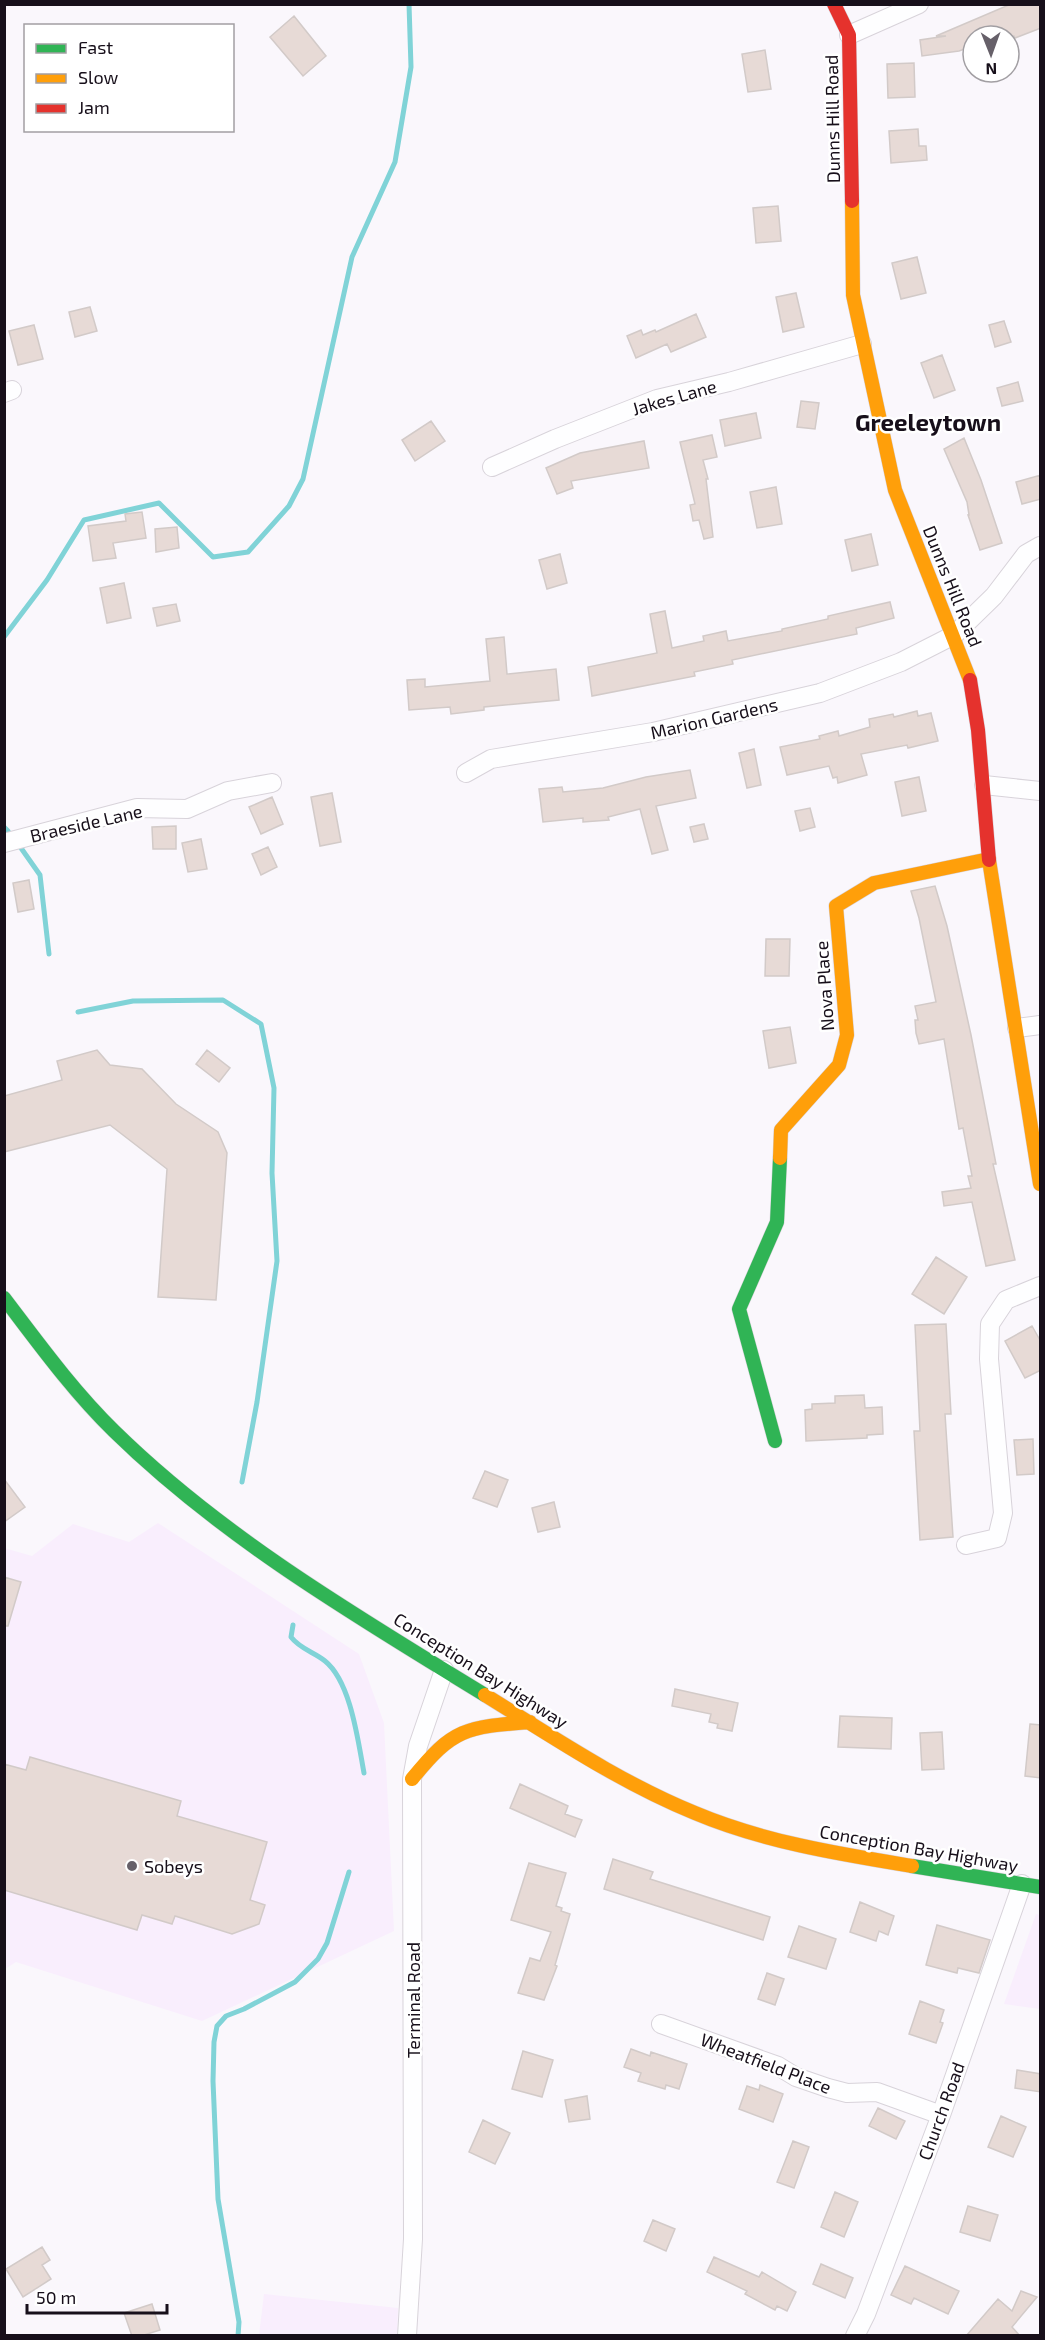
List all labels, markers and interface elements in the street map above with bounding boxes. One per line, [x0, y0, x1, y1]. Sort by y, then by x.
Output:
legend [24, 24, 234, 132]
north arrow [961, 24, 1021, 84]
text: Fast [78, 36, 113, 58]
street label: Dunns Hill Road [820, 55, 844, 183]
text: N [985, 60, 997, 79]
text: Slow [78, 66, 119, 88]
text: Jam [78, 96, 110, 118]
street label: Jakes Lane [629, 374, 719, 420]
district label: Greeleytown [855, 407, 1001, 436]
street label: Dunns Hill Road [919, 522, 987, 650]
street label: Marion Gardens [648, 693, 780, 743]
street label: Braeside Lane [28, 799, 144, 847]
street label: Nova Place [810, 940, 838, 1032]
street label: Conception Bay Highway [390, 1607, 572, 1733]
street label: Conception Bay Highway [818, 1820, 1020, 1876]
place label: Sobeys [144, 1855, 203, 1877]
marker: Sobeys [125, 1859, 139, 1873]
street label: Terminal Road [402, 1942, 424, 2058]
street label: Wheatfield Place [697, 2028, 835, 2098]
street label: Church Road [913, 2059, 969, 2163]
scale bar [27, 2277, 166, 2315]
text: 50 m [36, 2286, 76, 2308]

